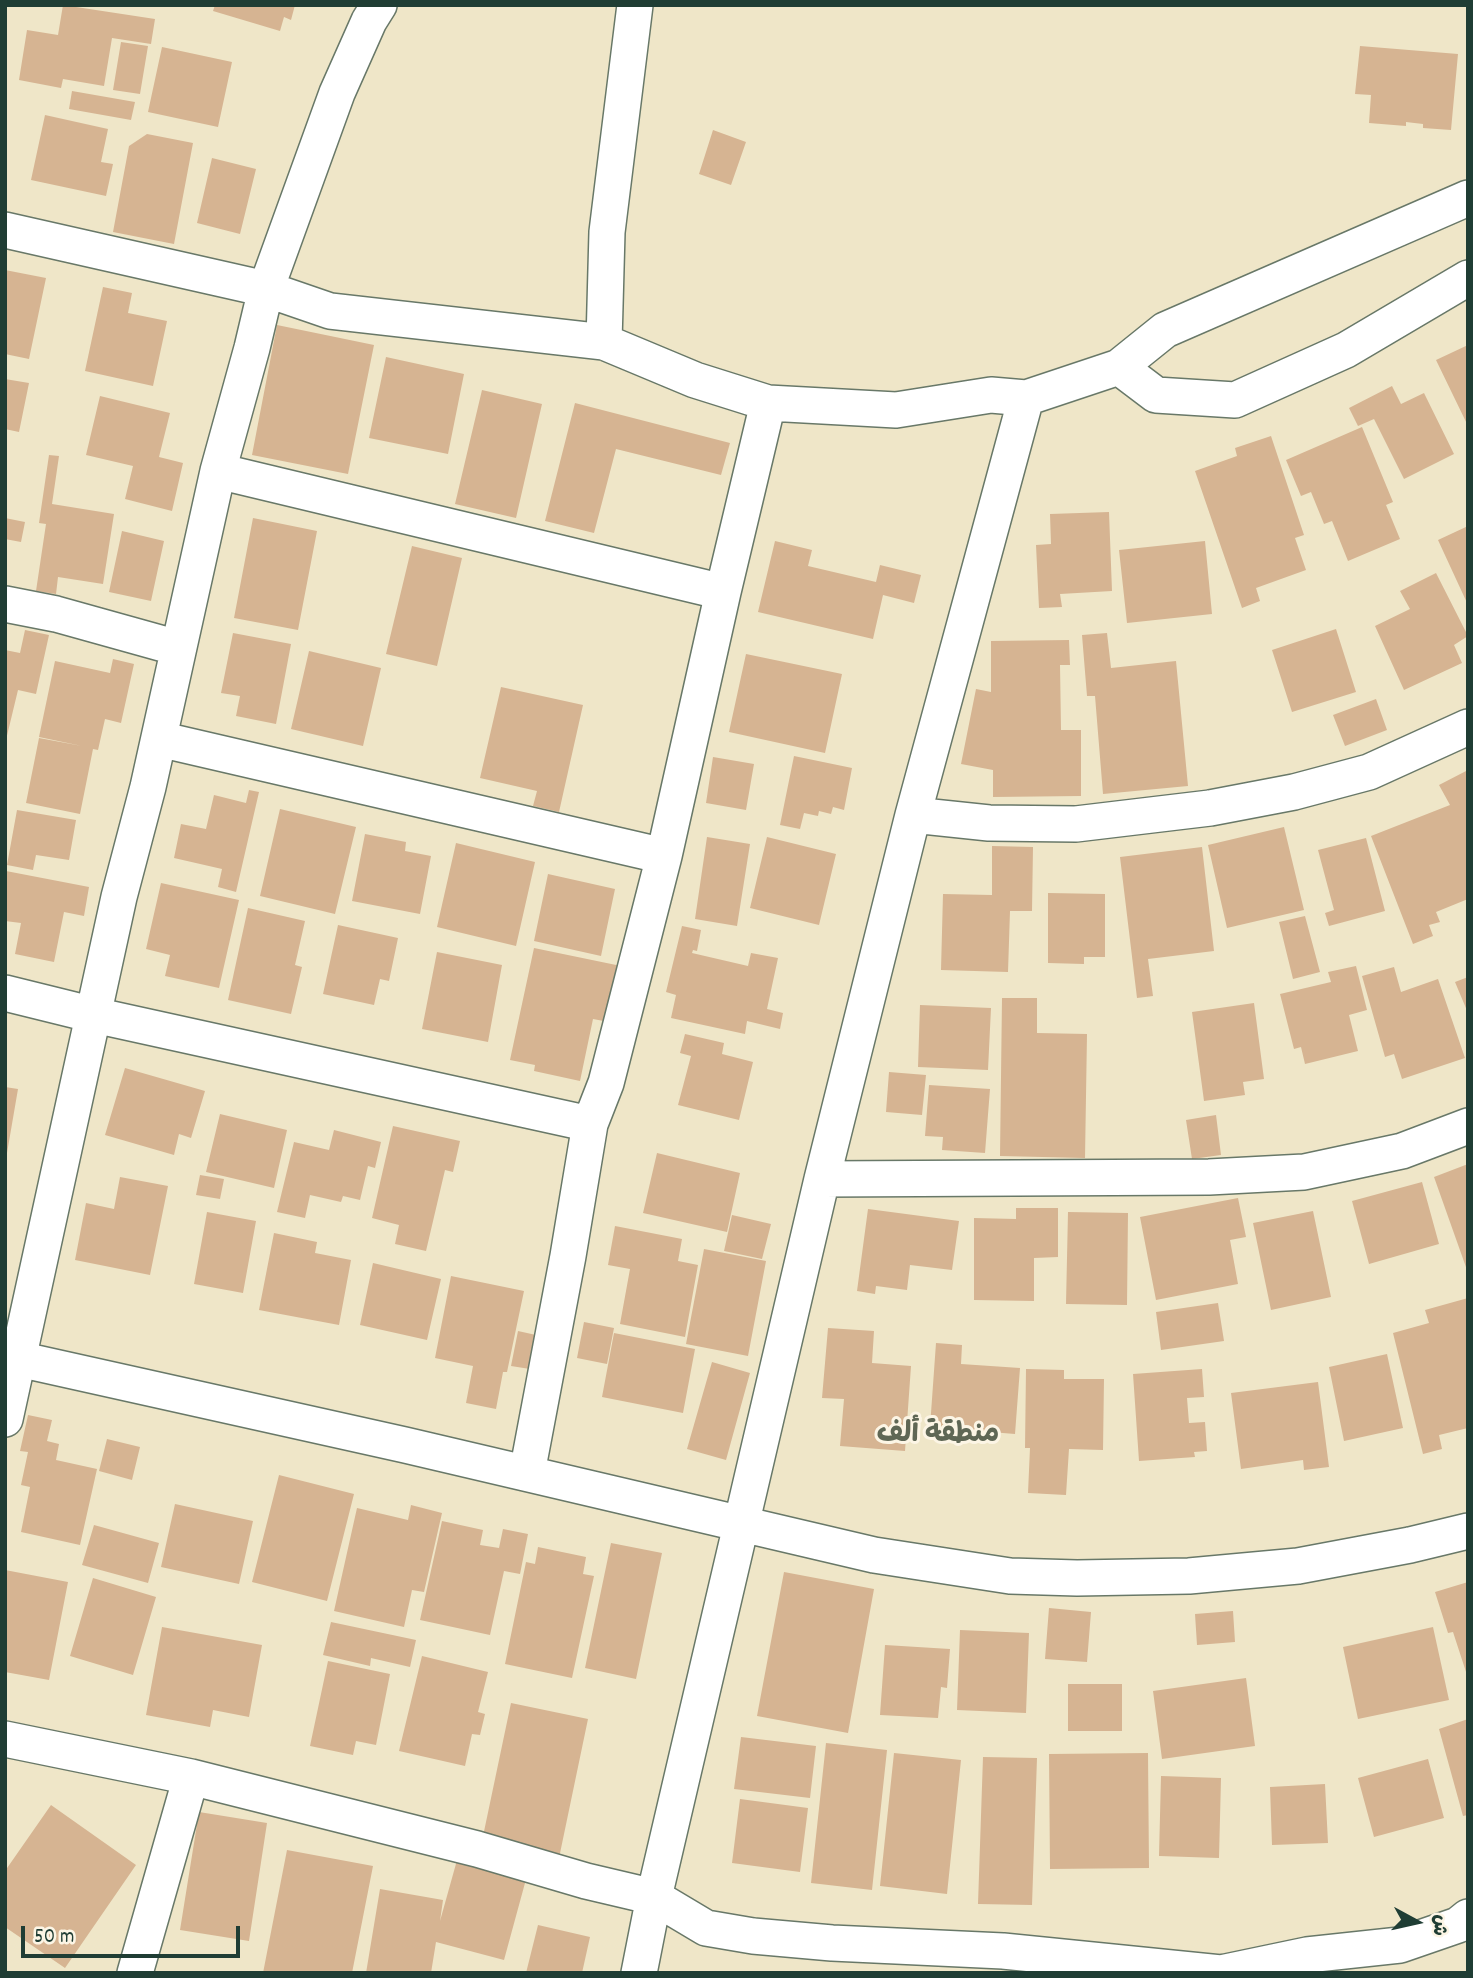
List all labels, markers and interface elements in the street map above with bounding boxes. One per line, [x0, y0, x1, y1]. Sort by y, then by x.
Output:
district label: منطقة ألف [877, 1420, 999, 1454]
north arrow [1382, 1887, 1452, 1957]
scale bar [24, 1912, 243, 1956]
text: ش [1423, 1913, 1453, 1937]
text: 50 m [34, 1923, 74, 1953]

